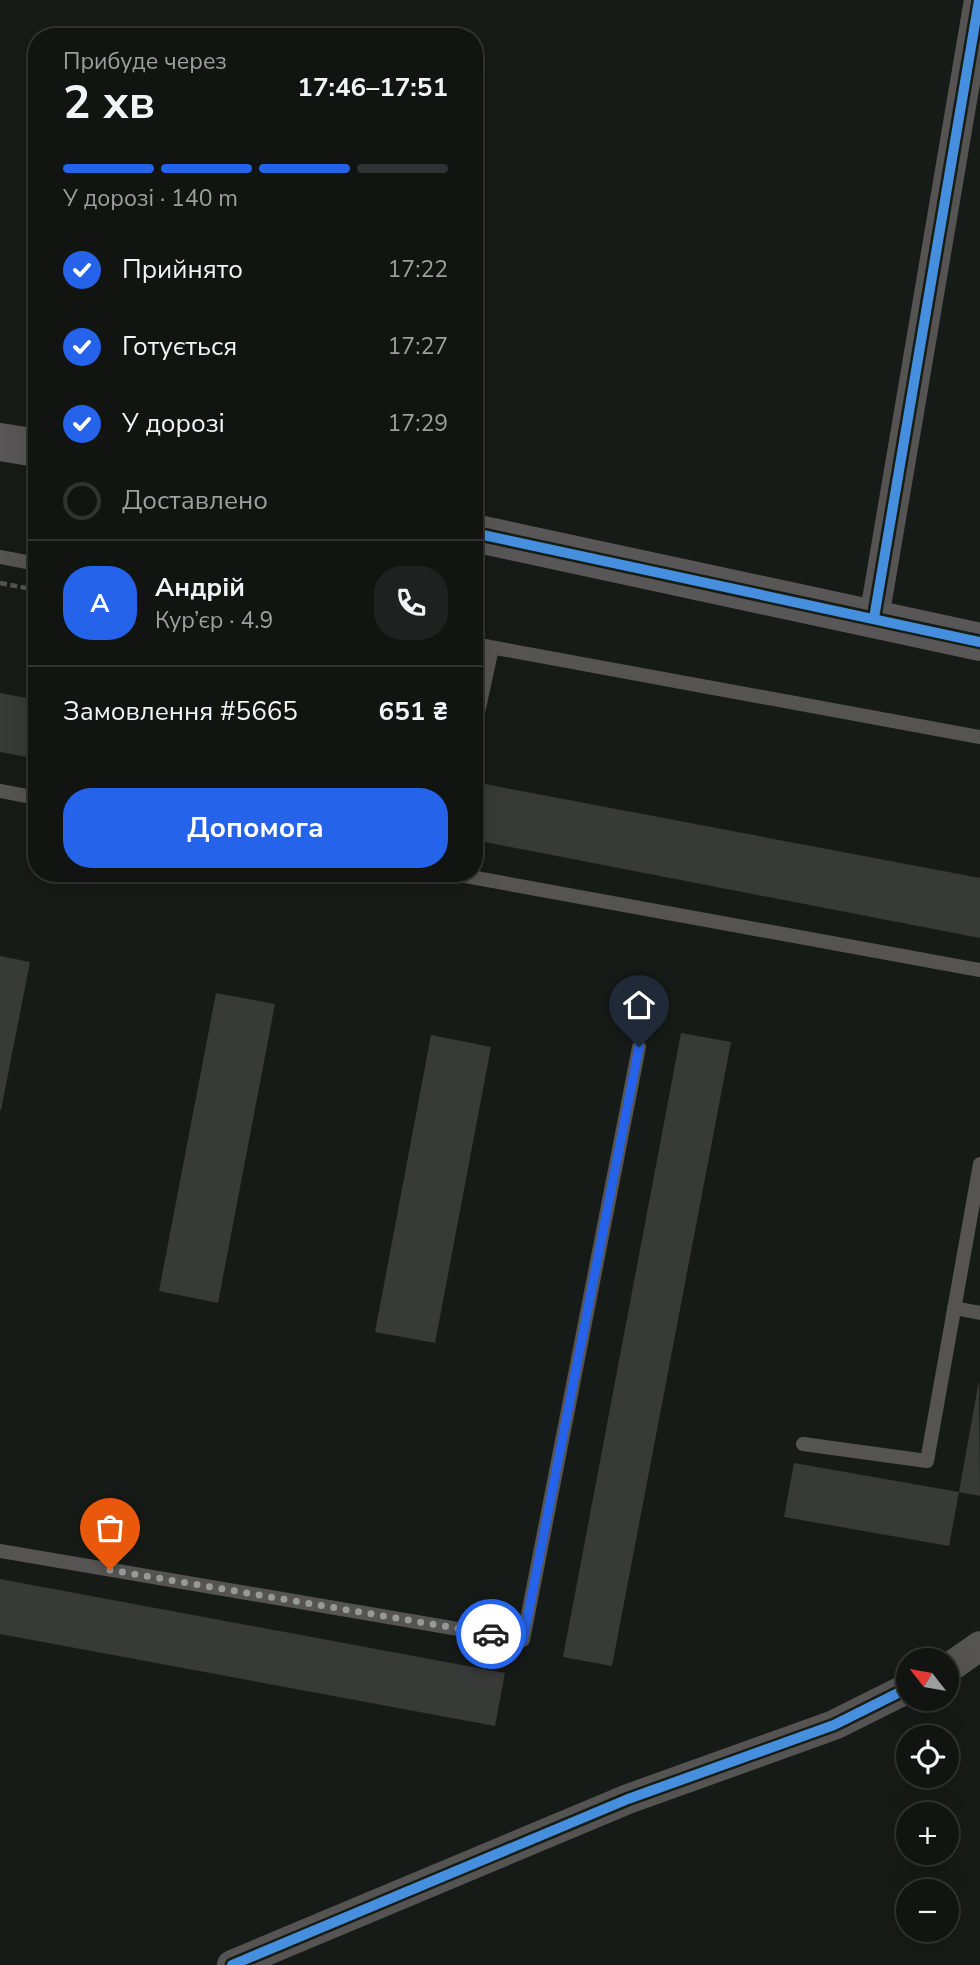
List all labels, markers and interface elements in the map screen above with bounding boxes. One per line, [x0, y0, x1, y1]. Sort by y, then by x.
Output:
text: Прибуде через [63, 46, 227, 77]
text: 17:46–17:51 [297, 70, 448, 105]
text: 2 хв [63, 71, 155, 134]
text: У дорозі · 140 m [63, 183, 238, 214]
icon: check [63, 251, 101, 289]
text: Прийнято [122, 252, 243, 287]
text: 17:22 [388, 254, 448, 285]
icon: check [63, 328, 101, 366]
text: Готується [122, 329, 237, 364]
text: 17:27 [388, 331, 448, 362]
icon: check [63, 405, 101, 443]
text: У дорозі [122, 406, 225, 441]
text: 17:29 [388, 408, 448, 439]
text: Доставлено [122, 483, 268, 518]
button: phone [374, 566, 448, 640]
text: Андрій [155, 570, 245, 605]
text: А [90, 586, 110, 621]
text: Кур’єр · 4.9 [155, 605, 273, 636]
text: Замовлення #5665 [63, 694, 298, 729]
text: 651 ₴ [379, 694, 448, 729]
button: Допомога [63, 788, 448, 868]
pin [609, 975, 669, 1047]
icon: home [620, 986, 658, 1024]
pin [80, 1498, 140, 1570]
icon: bag [91, 1509, 129, 1547]
courier [456, 1599, 526, 1669]
icon: car [472, 1615, 510, 1653]
north arrow [896, 1648, 959, 1712]
map controls [896, 1648, 959, 1942]
button: locate [896, 1725, 959, 1788]
button: + [896, 1802, 959, 1865]
button: − [896, 1879, 959, 1942]

